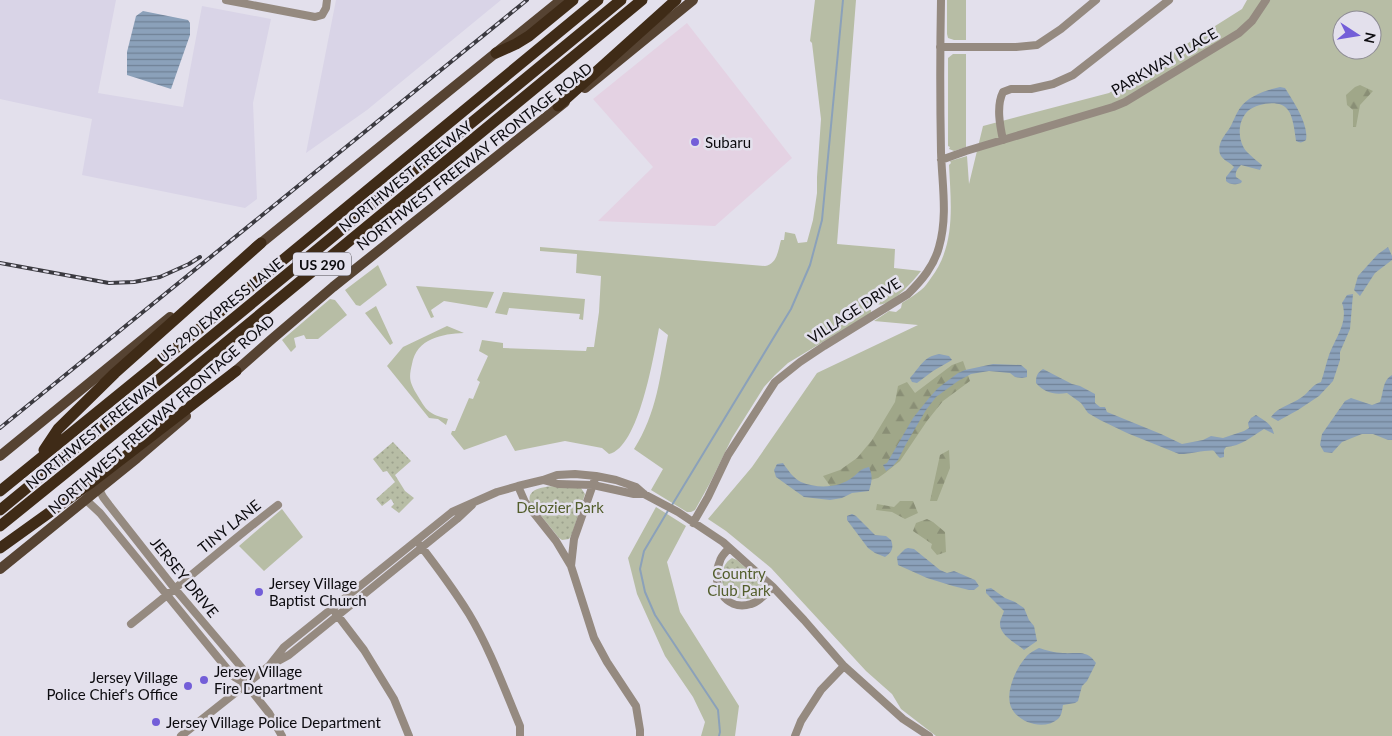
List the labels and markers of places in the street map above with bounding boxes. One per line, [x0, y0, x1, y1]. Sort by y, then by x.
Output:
place label: Subaru [705, 133, 751, 151]
marker: Subaru [689, 136, 701, 148]
place label: Jersey Village Baptist Church [269, 574, 367, 609]
marker: Jersey Village Baptist Church [253, 586, 265, 598]
place label: Jersey Village Fire Department [214, 662, 323, 697]
place label: Jersey Village Police Chief's Office [46, 668, 178, 703]
marker: Jersey Village Fire Department [198, 674, 210, 686]
marker: Jersey Village Police Chief's Office [182, 680, 194, 692]
place label: Jersey Village Police Department [166, 713, 382, 731]
marker: Jersey Village Police Department [150, 716, 162, 728]

